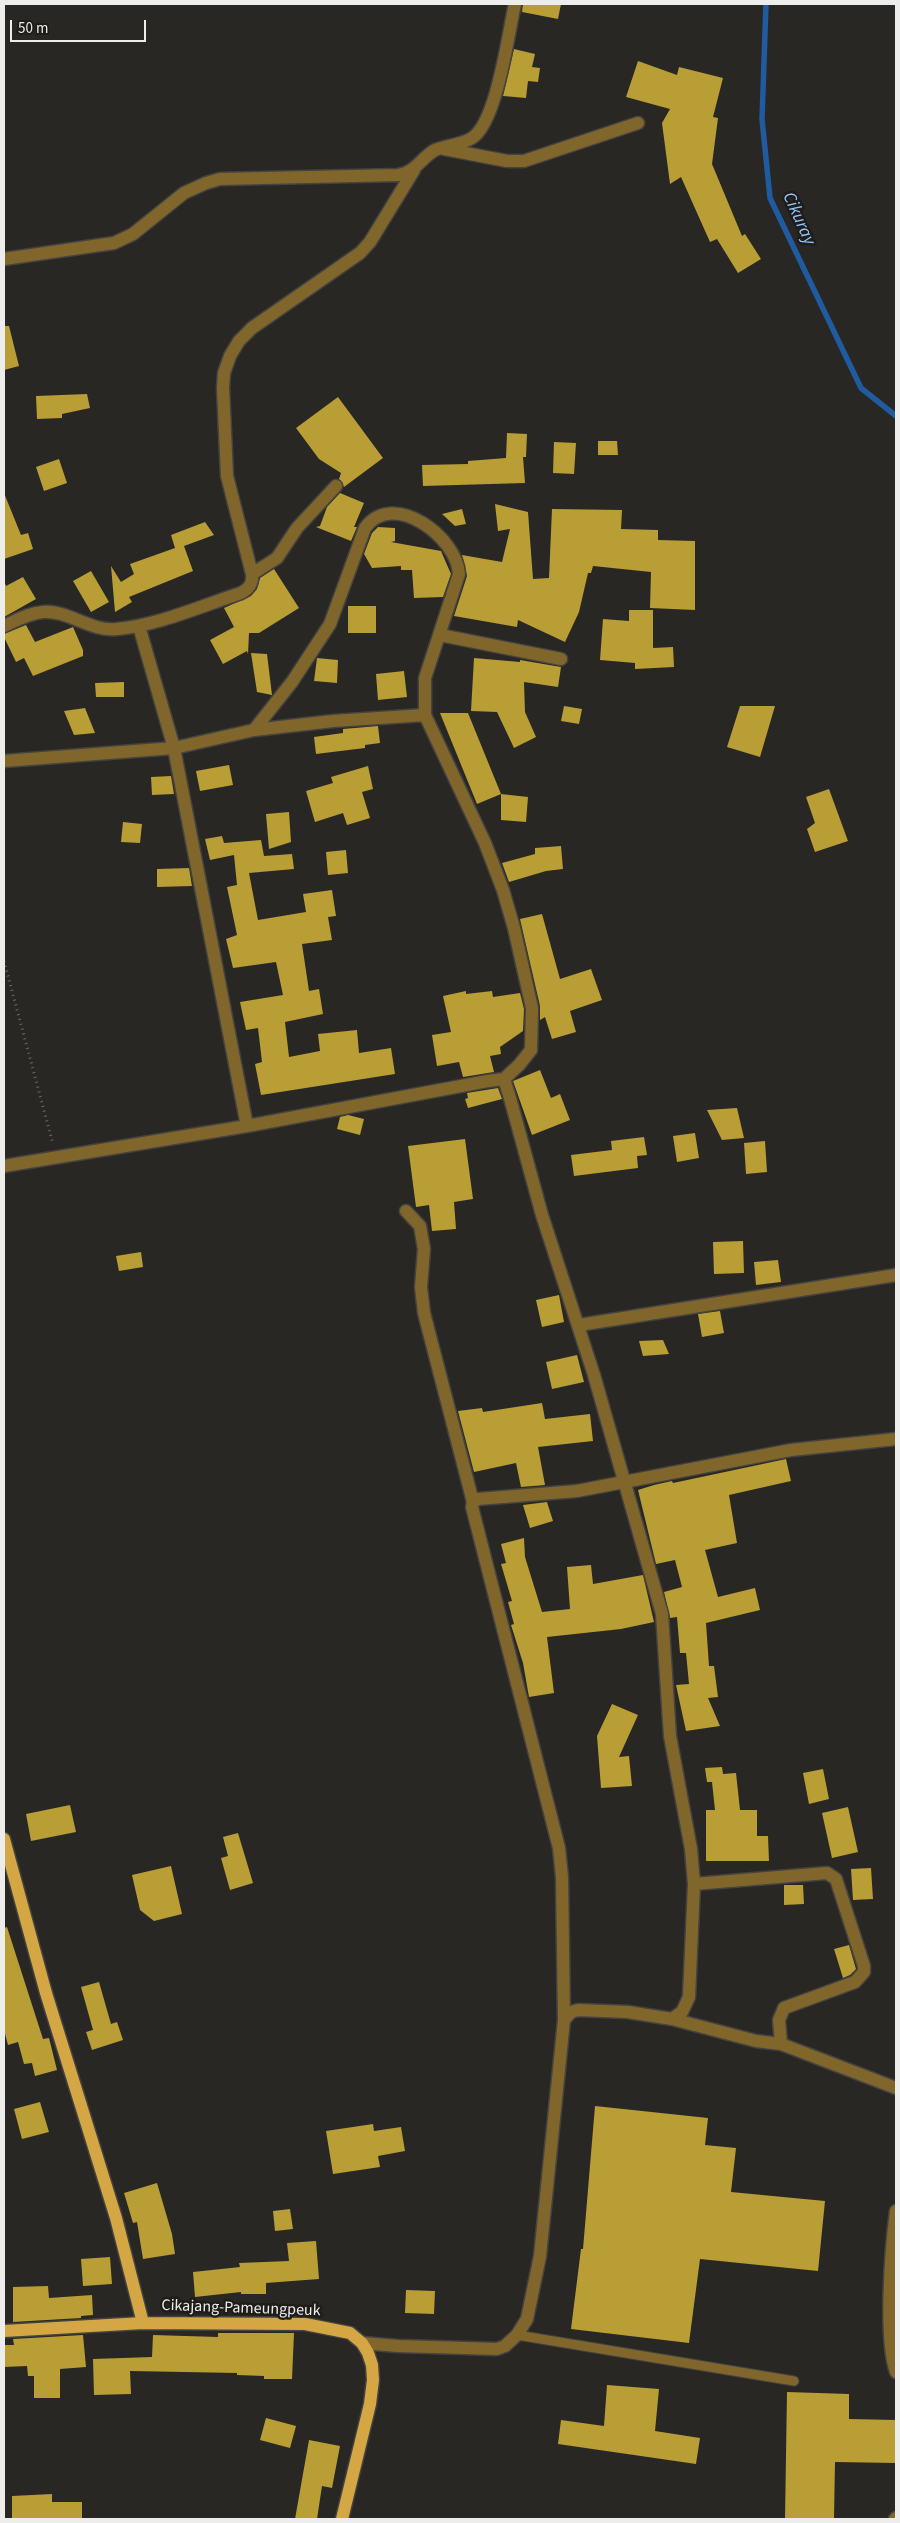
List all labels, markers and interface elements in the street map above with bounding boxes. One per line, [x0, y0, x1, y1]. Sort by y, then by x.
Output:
scale bar [12, 10, 149, 42]
text: 50 m [18, 18, 48, 39]
water label: Cikuray [777, 189, 819, 249]
street label: Cikajang-Pameungpeuk [161, 2297, 321, 2321]

